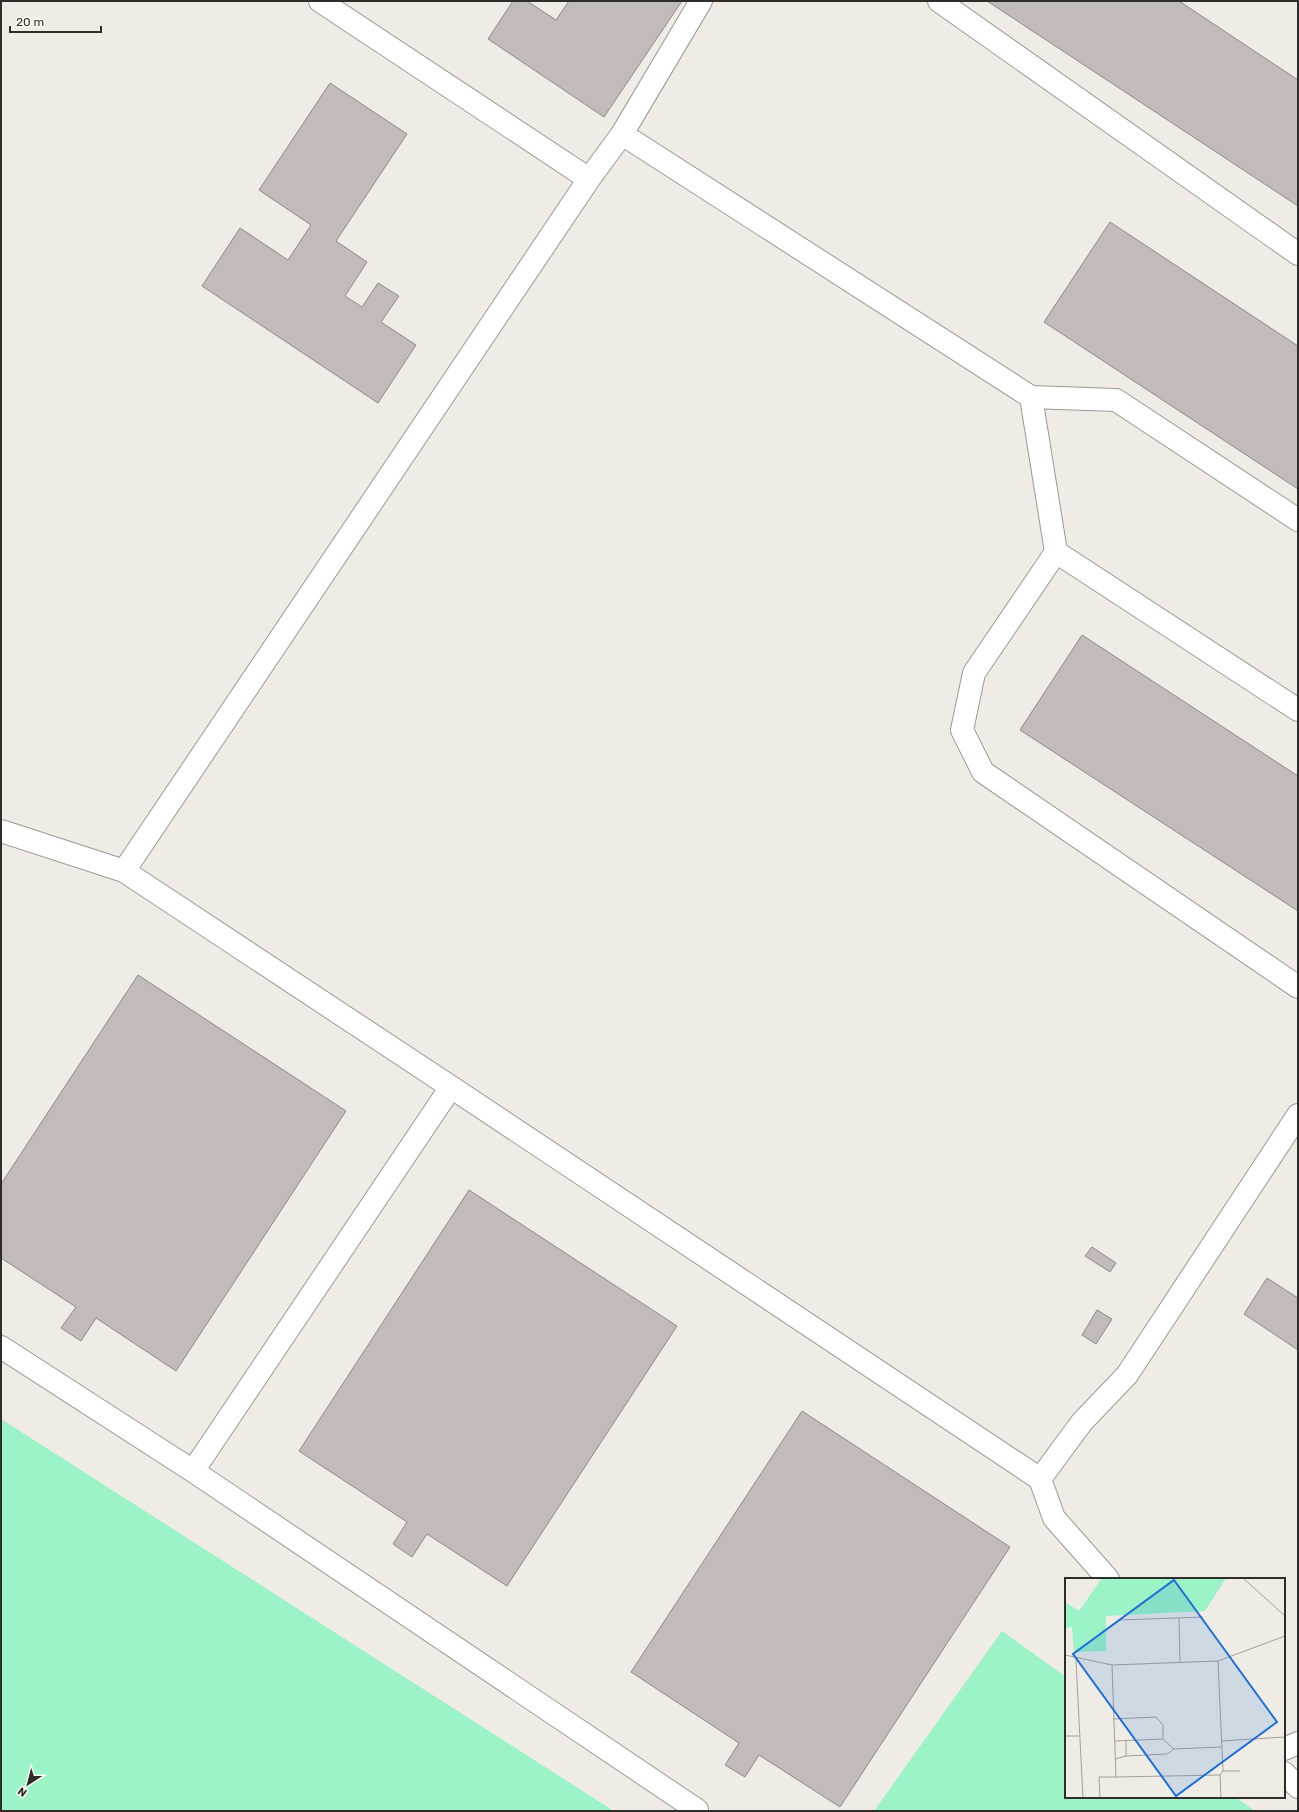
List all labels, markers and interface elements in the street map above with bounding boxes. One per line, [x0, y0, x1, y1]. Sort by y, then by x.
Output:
scale bar [10, 8, 101, 34]
text: 20 m [16, 15, 44, 29]
inset map [1065, 1578, 1285, 1798]
north arrow [8, 1764, 48, 1804]
text: N [15, 1784, 29, 1799]

